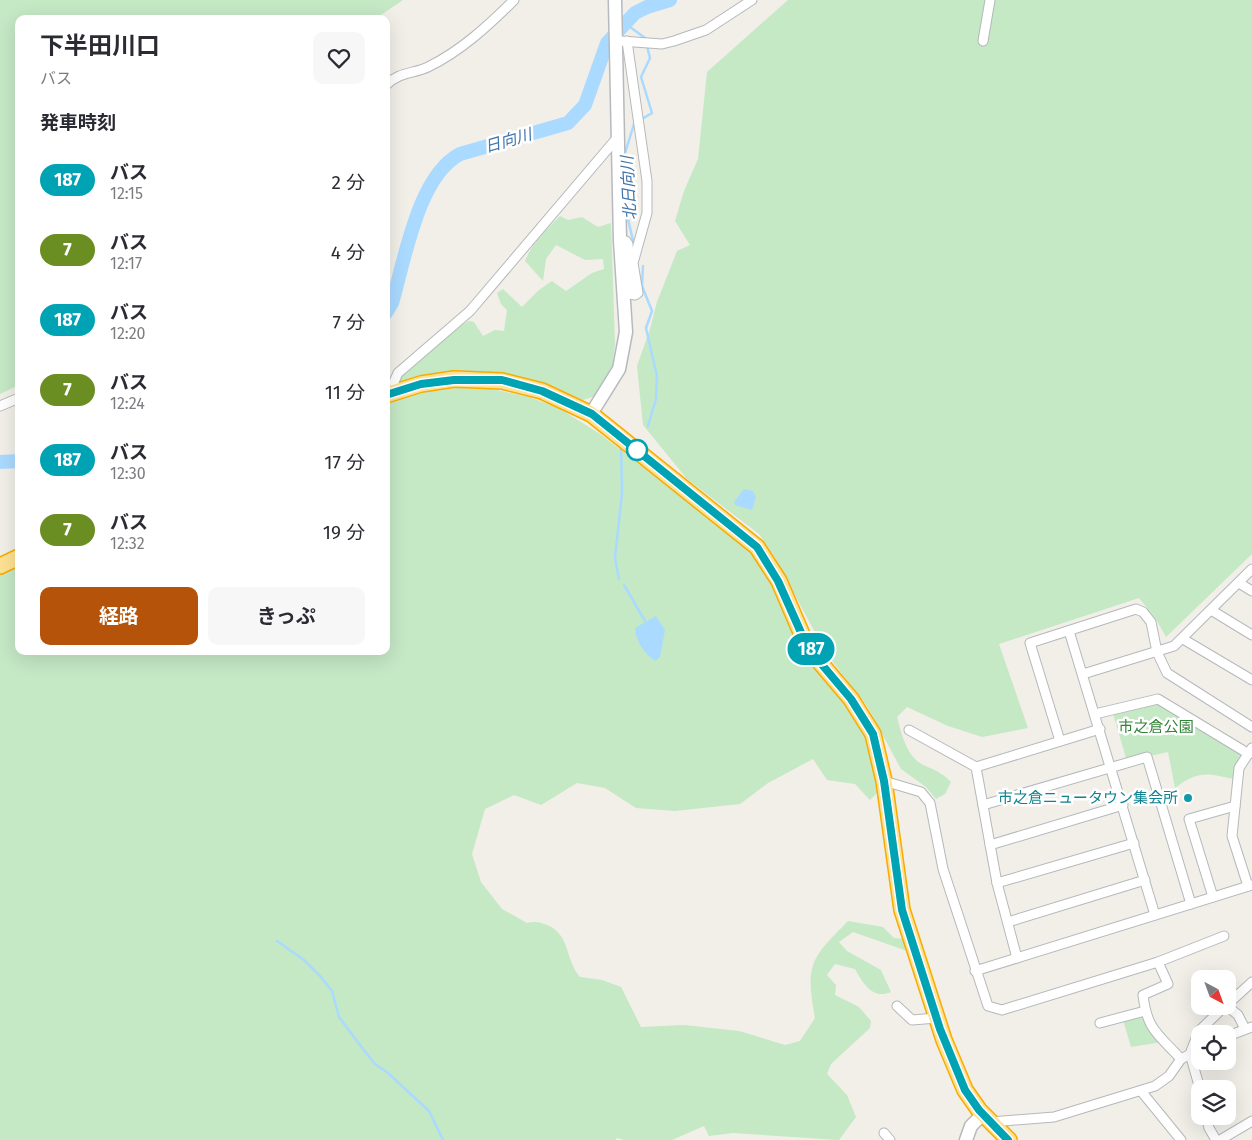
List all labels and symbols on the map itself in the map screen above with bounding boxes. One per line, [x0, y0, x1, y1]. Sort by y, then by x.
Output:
water label: 日向川 [482, 124, 536, 156]
water label: 北日向川 [617, 154, 640, 220]
unlabelled marker [626, 439, 648, 461]
line badge: 187 [782, 633, 840, 665]
park label: 市之倉公園 [1118, 718, 1194, 736]
place label: 市之倉ニュータウン集会所 [998, 789, 1178, 807]
marker: 市之倉ニュータウン集会所 [1182, 792, 1194, 804]
north arrow [1191, 970, 1236, 1015]

